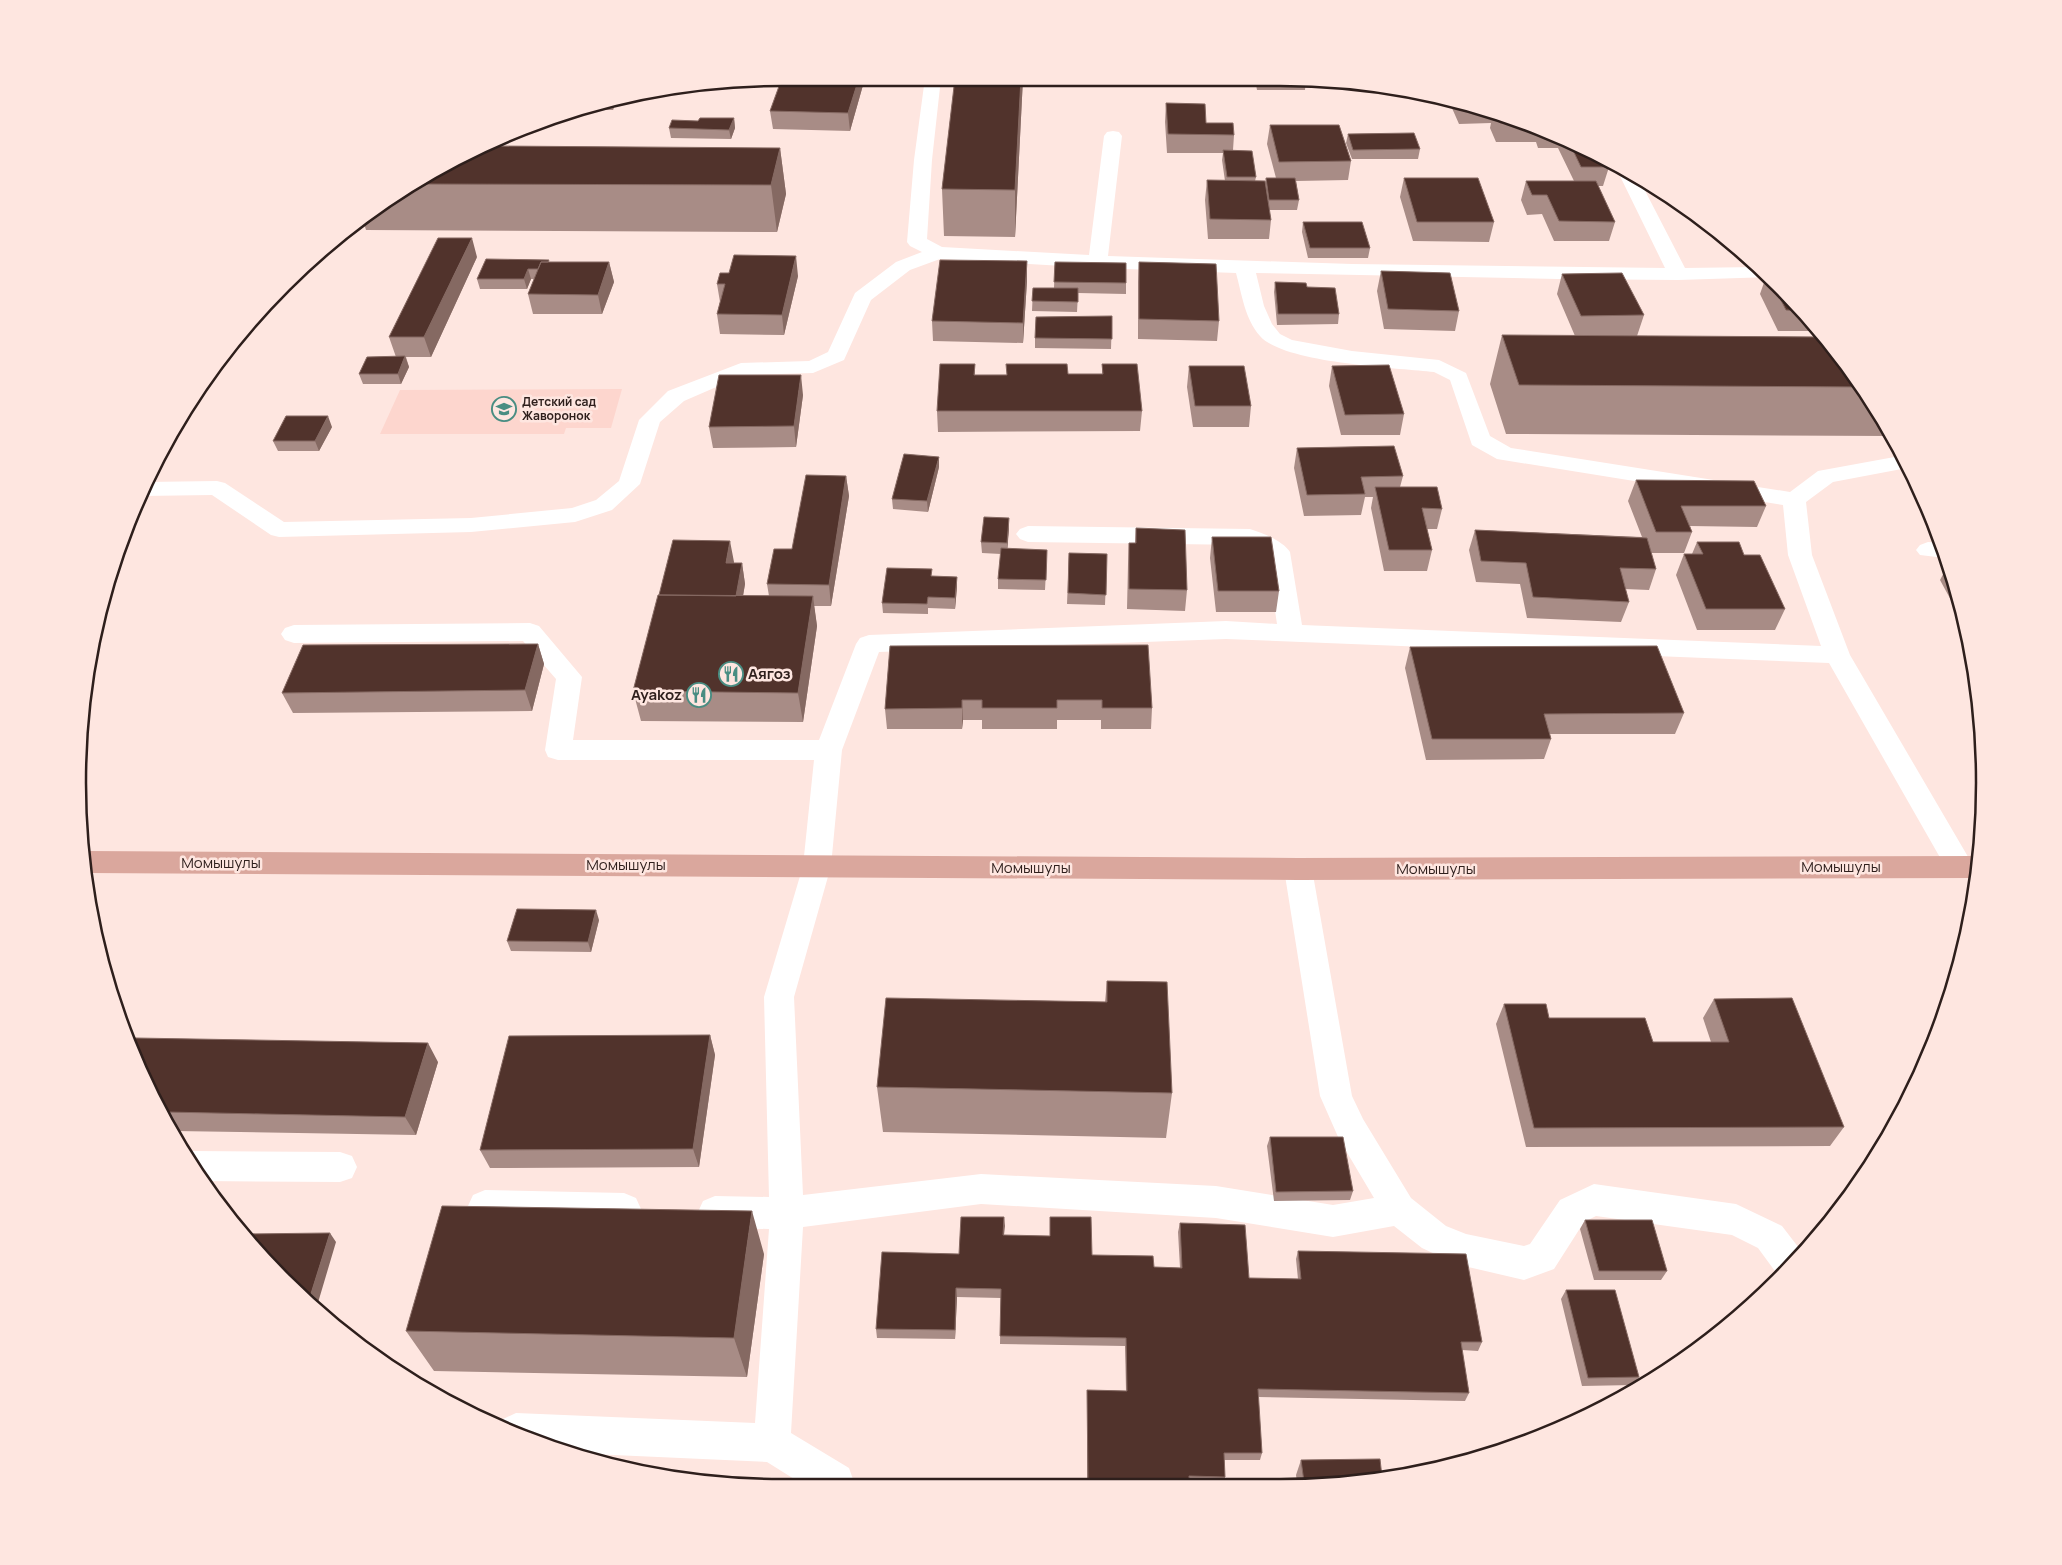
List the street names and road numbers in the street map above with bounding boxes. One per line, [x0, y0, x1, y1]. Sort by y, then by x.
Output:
street label: Момышулы [181, 852, 261, 873]
street label: Момышулы [586, 854, 666, 875]
street label: Момышулы [1801, 856, 1881, 877]
street label: Момышулы [991, 857, 1071, 878]
street label: Момышулы [1396, 858, 1476, 879]

